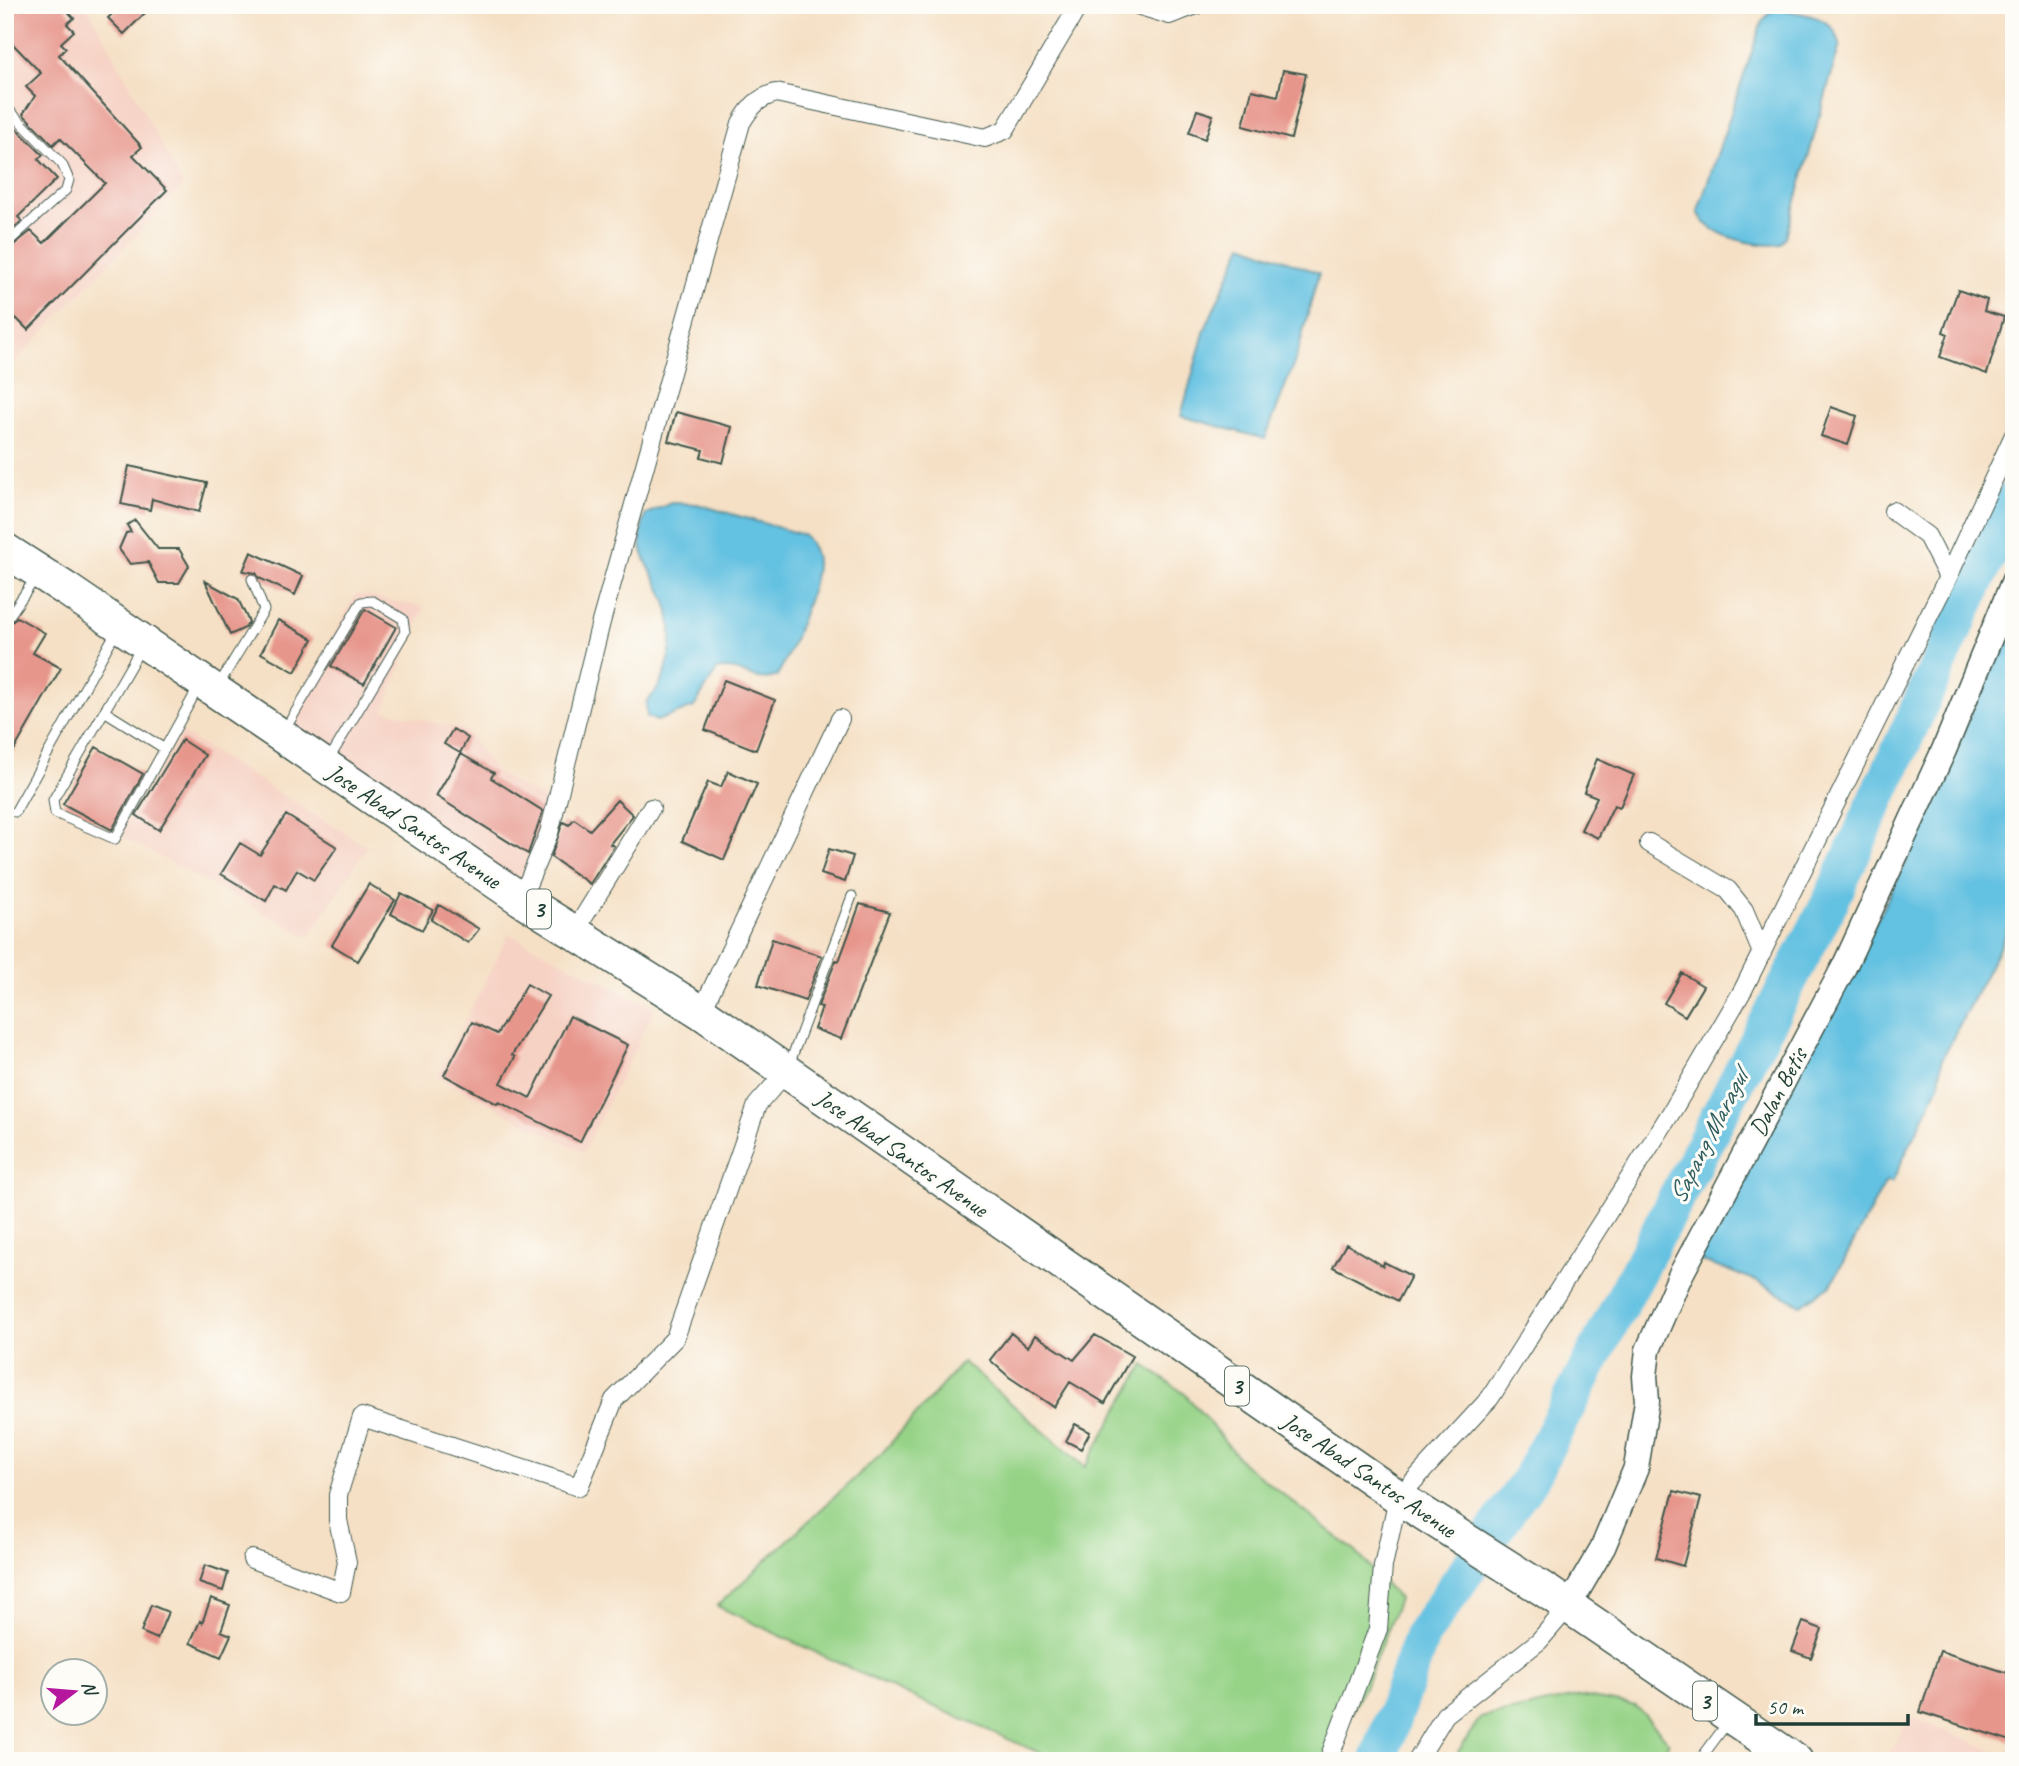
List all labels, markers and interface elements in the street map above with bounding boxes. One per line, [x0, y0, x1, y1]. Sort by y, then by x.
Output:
street label: Jose Abad Santos Avenue [321, 756, 508, 896]
road number: 3 [527, 890, 551, 928]
street label: Dalan Betis [1742, 1040, 1815, 1141]
water label: Sapang Maragul [1661, 1058, 1759, 1209]
street label: Jose Abad Santos Avenue [809, 1082, 996, 1225]
road number: 3 [1225, 1366, 1249, 1406]
street label: Jose Abad Santos Avenue [1276, 1405, 1463, 1545]
north arrow [38, 1658, 108, 1728]
text: N [76, 1679, 103, 1700]
road number: 3 [1693, 1682, 1717, 1720]
scale bar [1756, 1682, 1909, 1726]
text: 50 m [1767, 1694, 1805, 1720]

